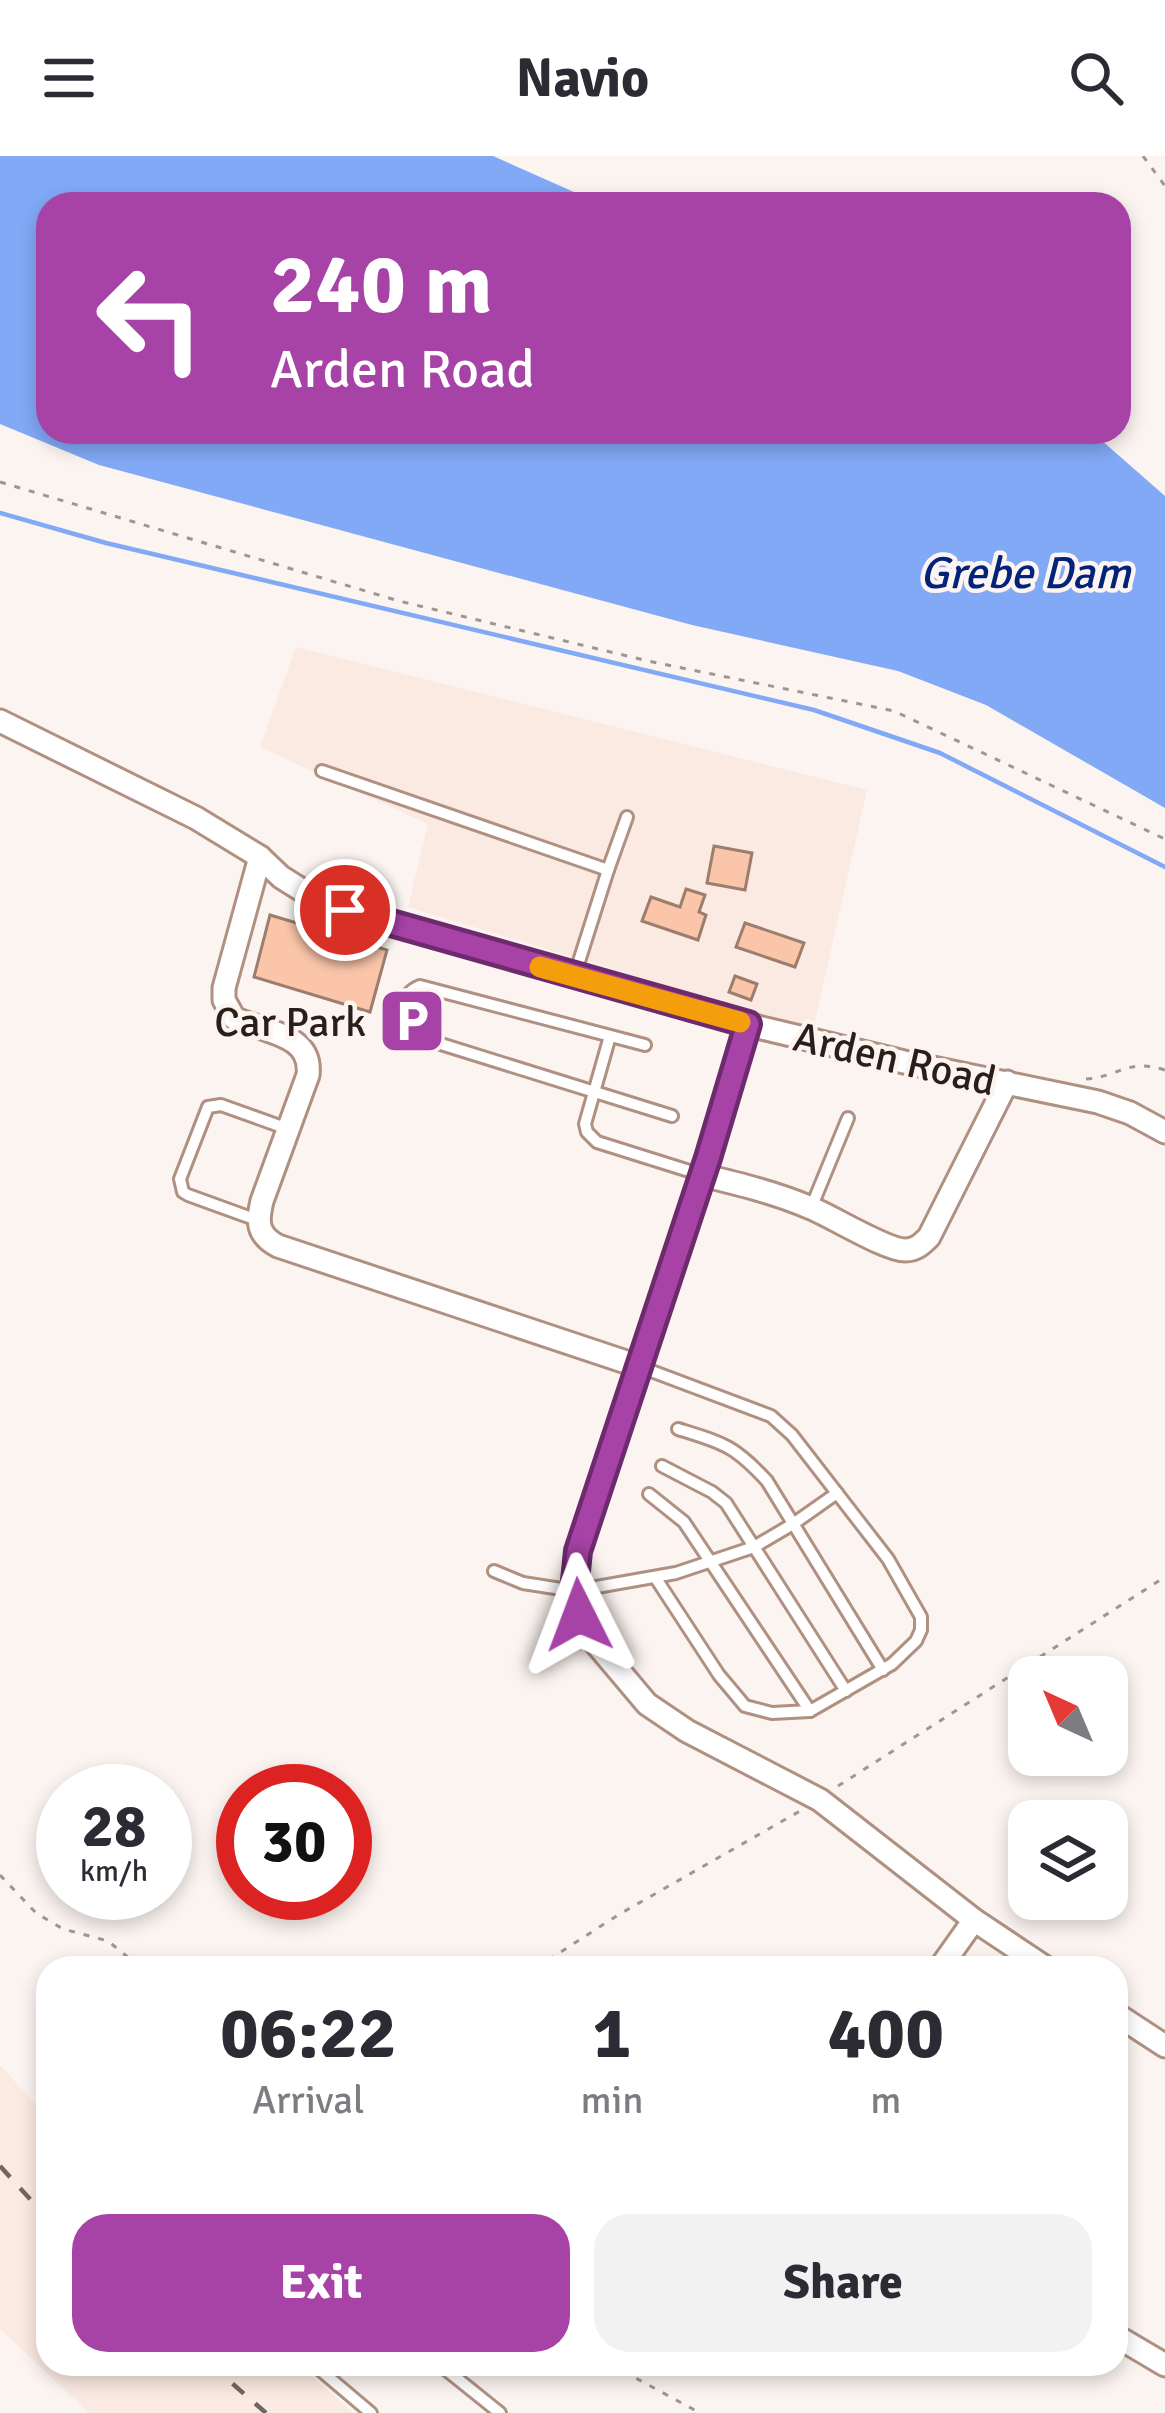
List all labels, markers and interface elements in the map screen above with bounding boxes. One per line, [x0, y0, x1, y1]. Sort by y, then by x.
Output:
icon: menu [36, 45, 102, 111]
text: Navio [516, 45, 649, 112]
icon: search [1063, 45, 1129, 111]
text: 240 m [270, 233, 492, 337]
icon: left [72, 240, 228, 396]
text: Arden Road [270, 336, 535, 403]
water label: Grebe Dam [920, 546, 1132, 601]
pin [294, 859, 396, 961]
icon: arrive [312, 877, 378, 943]
parking icon: Car Park [377, 986, 447, 1056]
place label: Car Park [214, 997, 366, 1048]
street label: Arden Road [789, 1011, 1001, 1107]
position arrow [516, 1552, 642, 1678]
north arrow [1008, 1656, 1128, 1776]
map controls [1008, 1656, 1128, 1920]
speed limit sign: 30 [216, 1764, 372, 1920]
text: 28 [82, 1790, 146, 1864]
button: layers [1008, 1800, 1128, 1920]
text: km/h [80, 1853, 148, 1890]
text: 06:22 [220, 1989, 397, 2078]
text: 1 [593, 1989, 631, 2078]
text: 400 [827, 1989, 944, 2078]
text: Arrival [252, 2076, 364, 2124]
text: min [581, 2076, 644, 2124]
text: m [870, 2076, 901, 2124]
button: Exit [72, 2214, 570, 2352]
button: Share [594, 2214, 1092, 2352]

